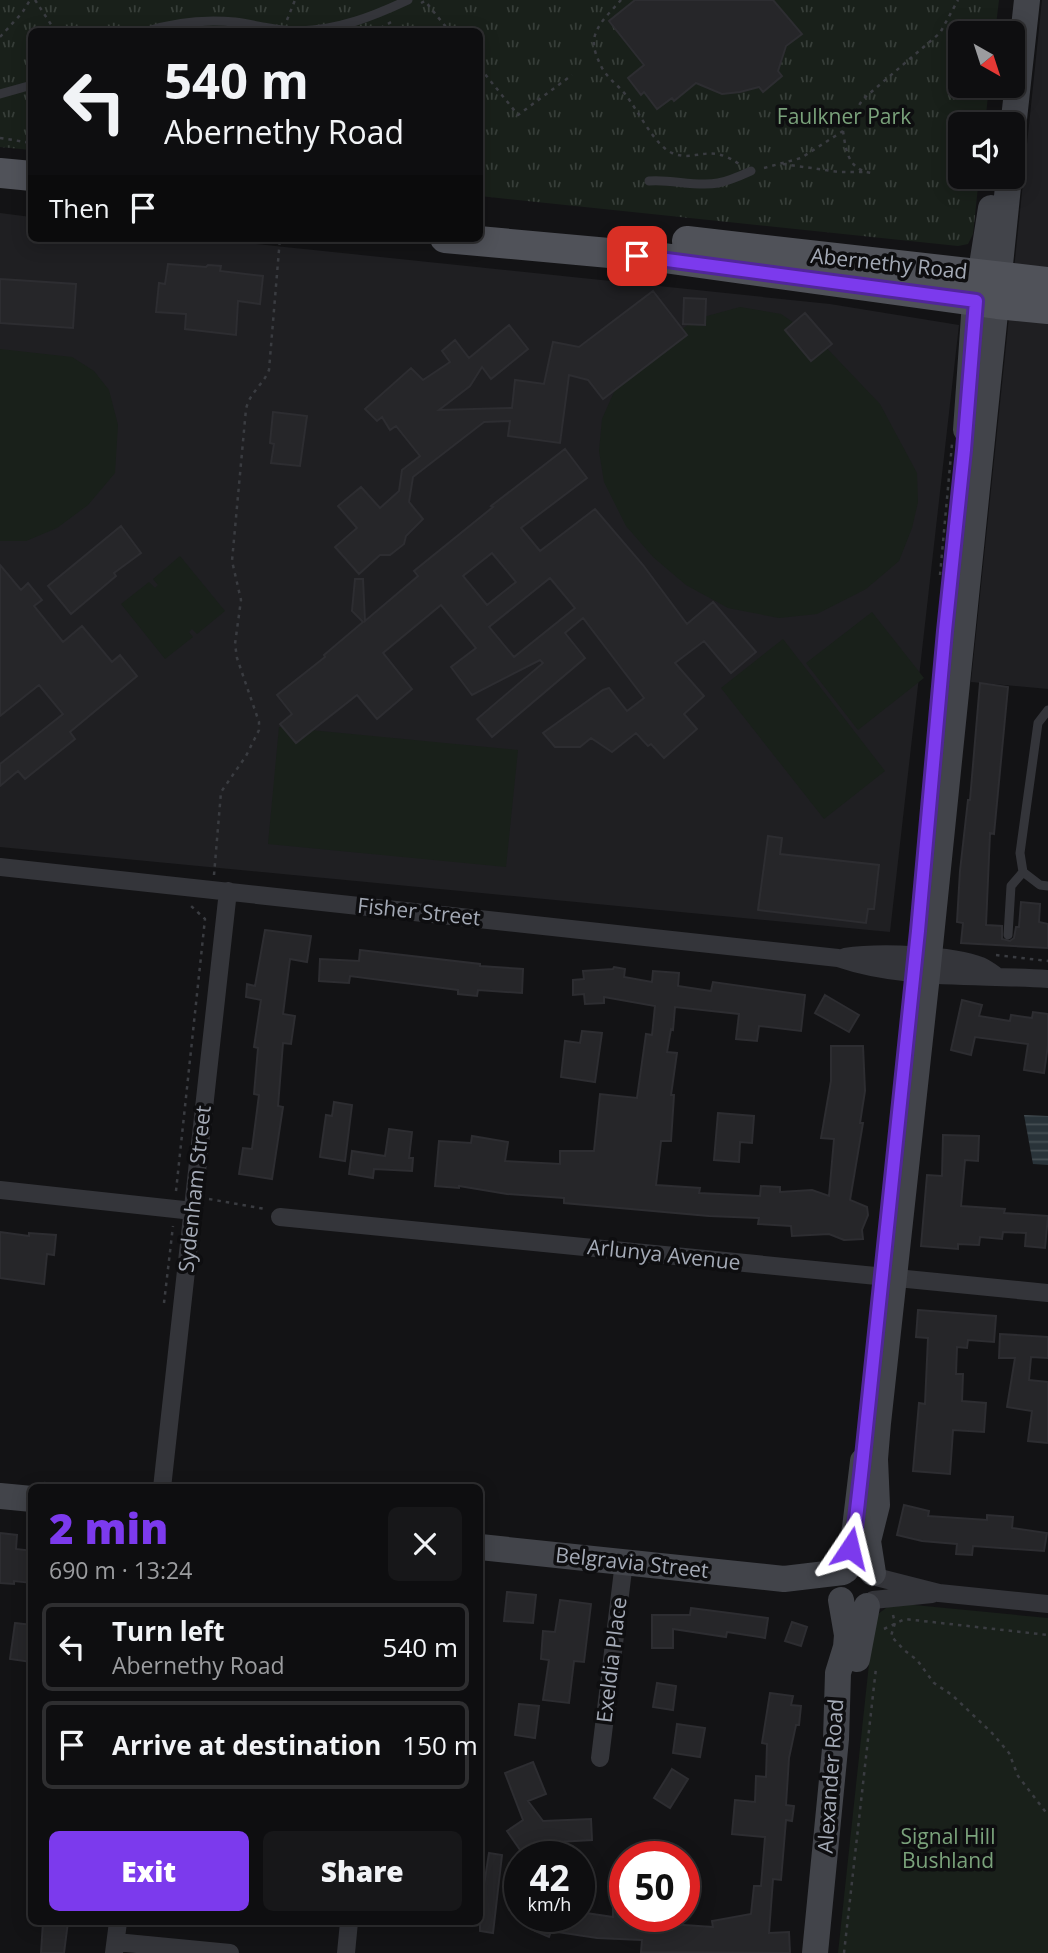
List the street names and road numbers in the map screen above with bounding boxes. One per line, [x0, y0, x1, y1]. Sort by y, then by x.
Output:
street label: Abernethy Road [809, 241, 969, 285]
street label: Fisher Street [356, 891, 482, 931]
street label: Sydenham Street [171, 1104, 217, 1274]
street label: Arlunya Avenue [586, 1232, 742, 1276]
street label: Belgravia Street [554, 1540, 710, 1584]
street label: Exeldia Place [589, 1595, 633, 1724]
street label: Alexander Road [811, 1698, 849, 1854]

